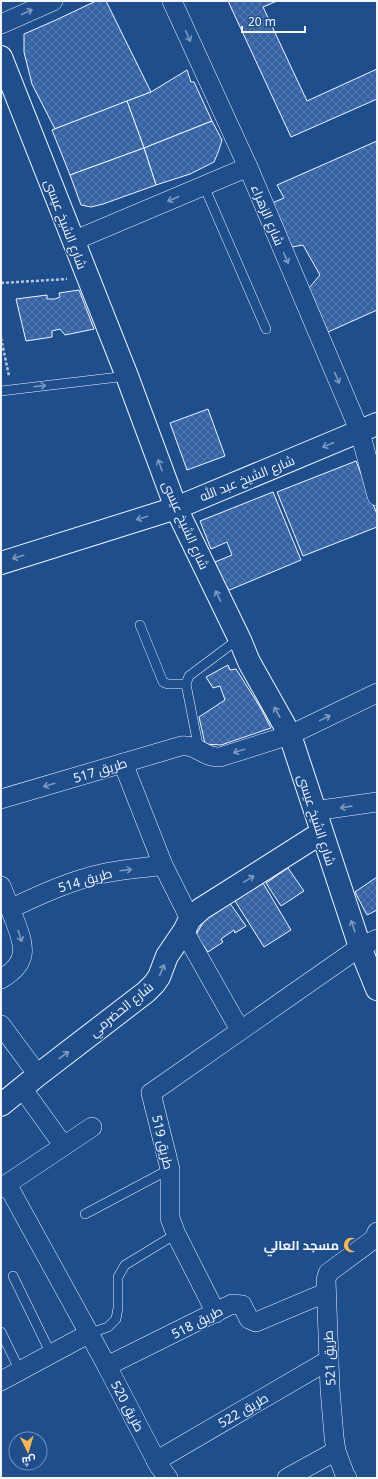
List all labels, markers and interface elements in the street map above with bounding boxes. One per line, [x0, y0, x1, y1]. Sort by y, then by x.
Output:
one-way arrow [20, 8, 32, 16]
scale bar [242, 8, 305, 34]
text: 20 m [248, 13, 276, 30]
one-way arrow [185, 30, 192, 42]
street label: شارع الشيخ عيسى [41, 176, 91, 272]
street label: شارع الزهراء [247, 182, 289, 248]
one-way arrow [168, 195, 180, 203]
one-way arrow [283, 251, 290, 263]
one-way arrow [333, 371, 341, 383]
one-way arrow [33, 383, 46, 390]
one-way arrow [323, 441, 335, 449]
street label: شارع الشيخ عبد الله [197, 451, 297, 505]
one-way arrow [155, 459, 163, 471]
street label: شارع الشيخ عيسى [158, 478, 214, 572]
one-way arrow [136, 515, 149, 522]
one-way arrow [12, 554, 25, 561]
one-way arrow [214, 590, 221, 602]
one-way arrow [272, 706, 280, 718]
one-way arrow [318, 714, 330, 721]
one-way arrow [233, 748, 246, 755]
street label: طريق 517 [71, 753, 129, 787]
street label: شارع الشيخ عيسى [294, 772, 340, 868]
one-way arrow [43, 782, 56, 789]
one-way arrow [340, 803, 353, 811]
street label: طريق 514 [56, 864, 114, 896]
one-way arrow [119, 866, 132, 874]
one-way arrow [243, 875, 254, 883]
one-way arrow [349, 920, 356, 933]
one-way arrow [17, 929, 24, 942]
one-way arrow [158, 965, 166, 977]
street label: شارع الحضرمي [85, 978, 158, 1042]
one-way arrow [59, 1050, 70, 1059]
street label: طريق 519 [148, 1113, 178, 1171]
place label: مسجد العالي [264, 1236, 339, 1257]
mosque icon: مسجد العالي [342, 1236, 360, 1254]
street label: طريق 518 [168, 1301, 226, 1343]
street label: طريق 521 [319, 1330, 339, 1386]
street label: طريق 520 [107, 1377, 149, 1435]
street label: طريق 522 [215, 1388, 271, 1432]
north arrow [8, 1431, 48, 1471]
text: ش [21, 1453, 37, 1470]

